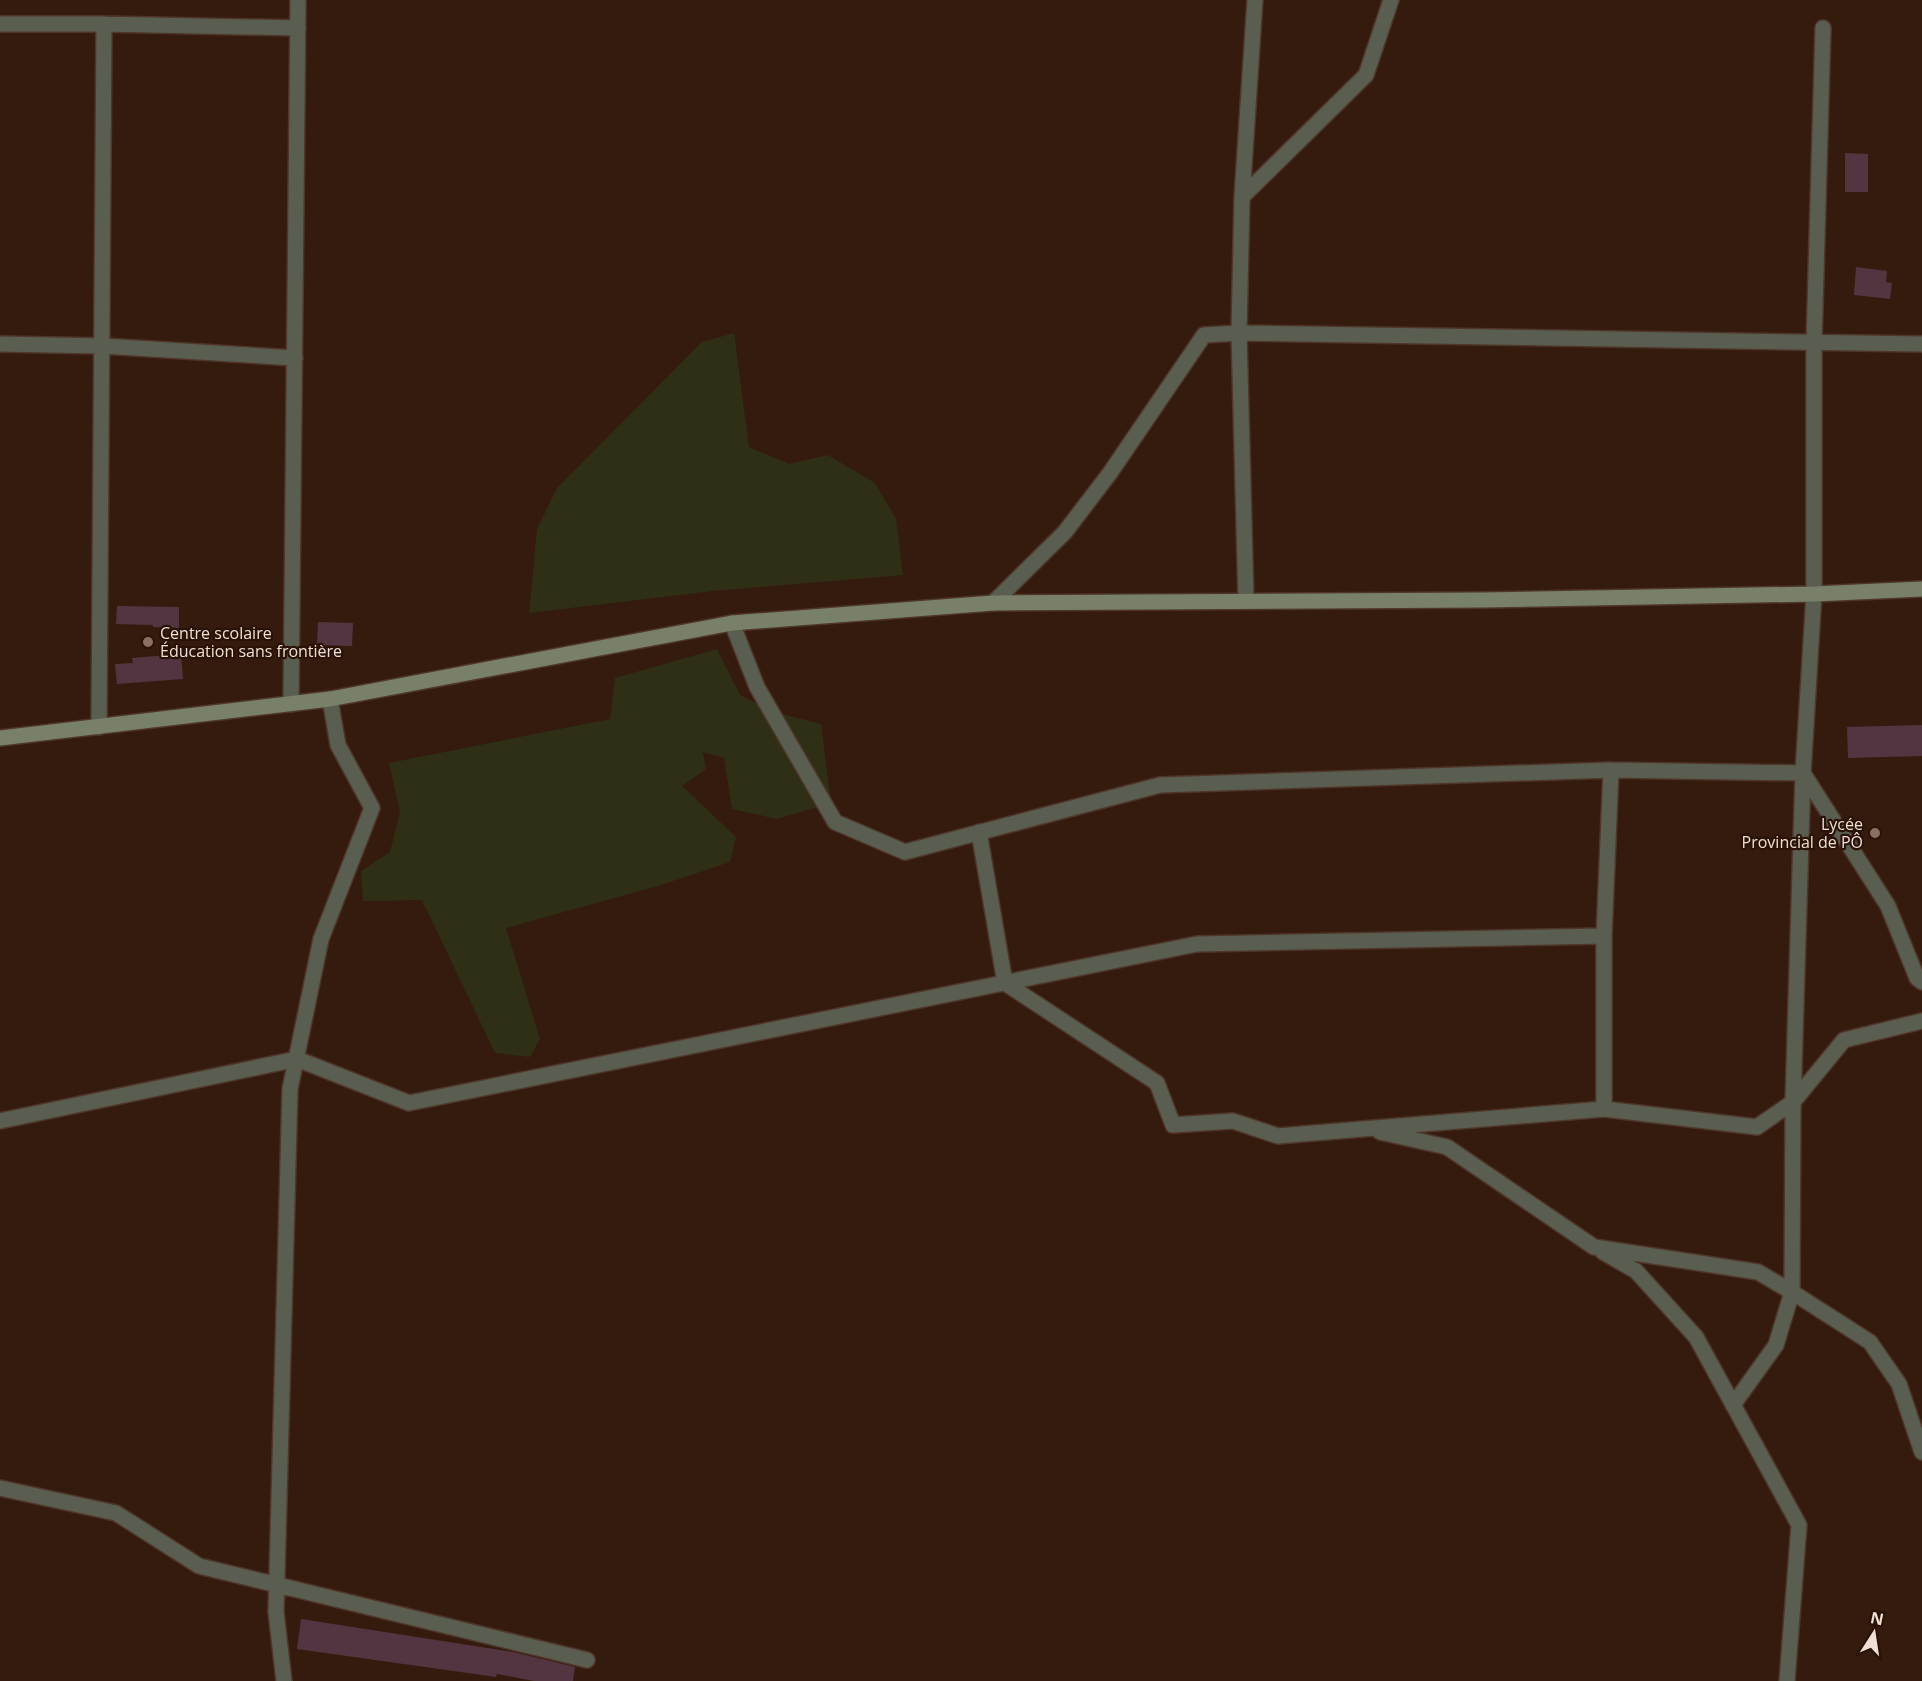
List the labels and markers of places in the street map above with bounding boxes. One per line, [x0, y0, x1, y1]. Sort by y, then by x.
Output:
place label: Centre scolaire Éducation sans frontière [160, 622, 342, 662]
marker: Centre scolaire Éducation sans frontière [141, 635, 155, 649]
place label: Lycée Provincial de PÔ [1742, 813, 1863, 853]
marker: Lycée Provincial de PÔ [1868, 826, 1882, 840]

